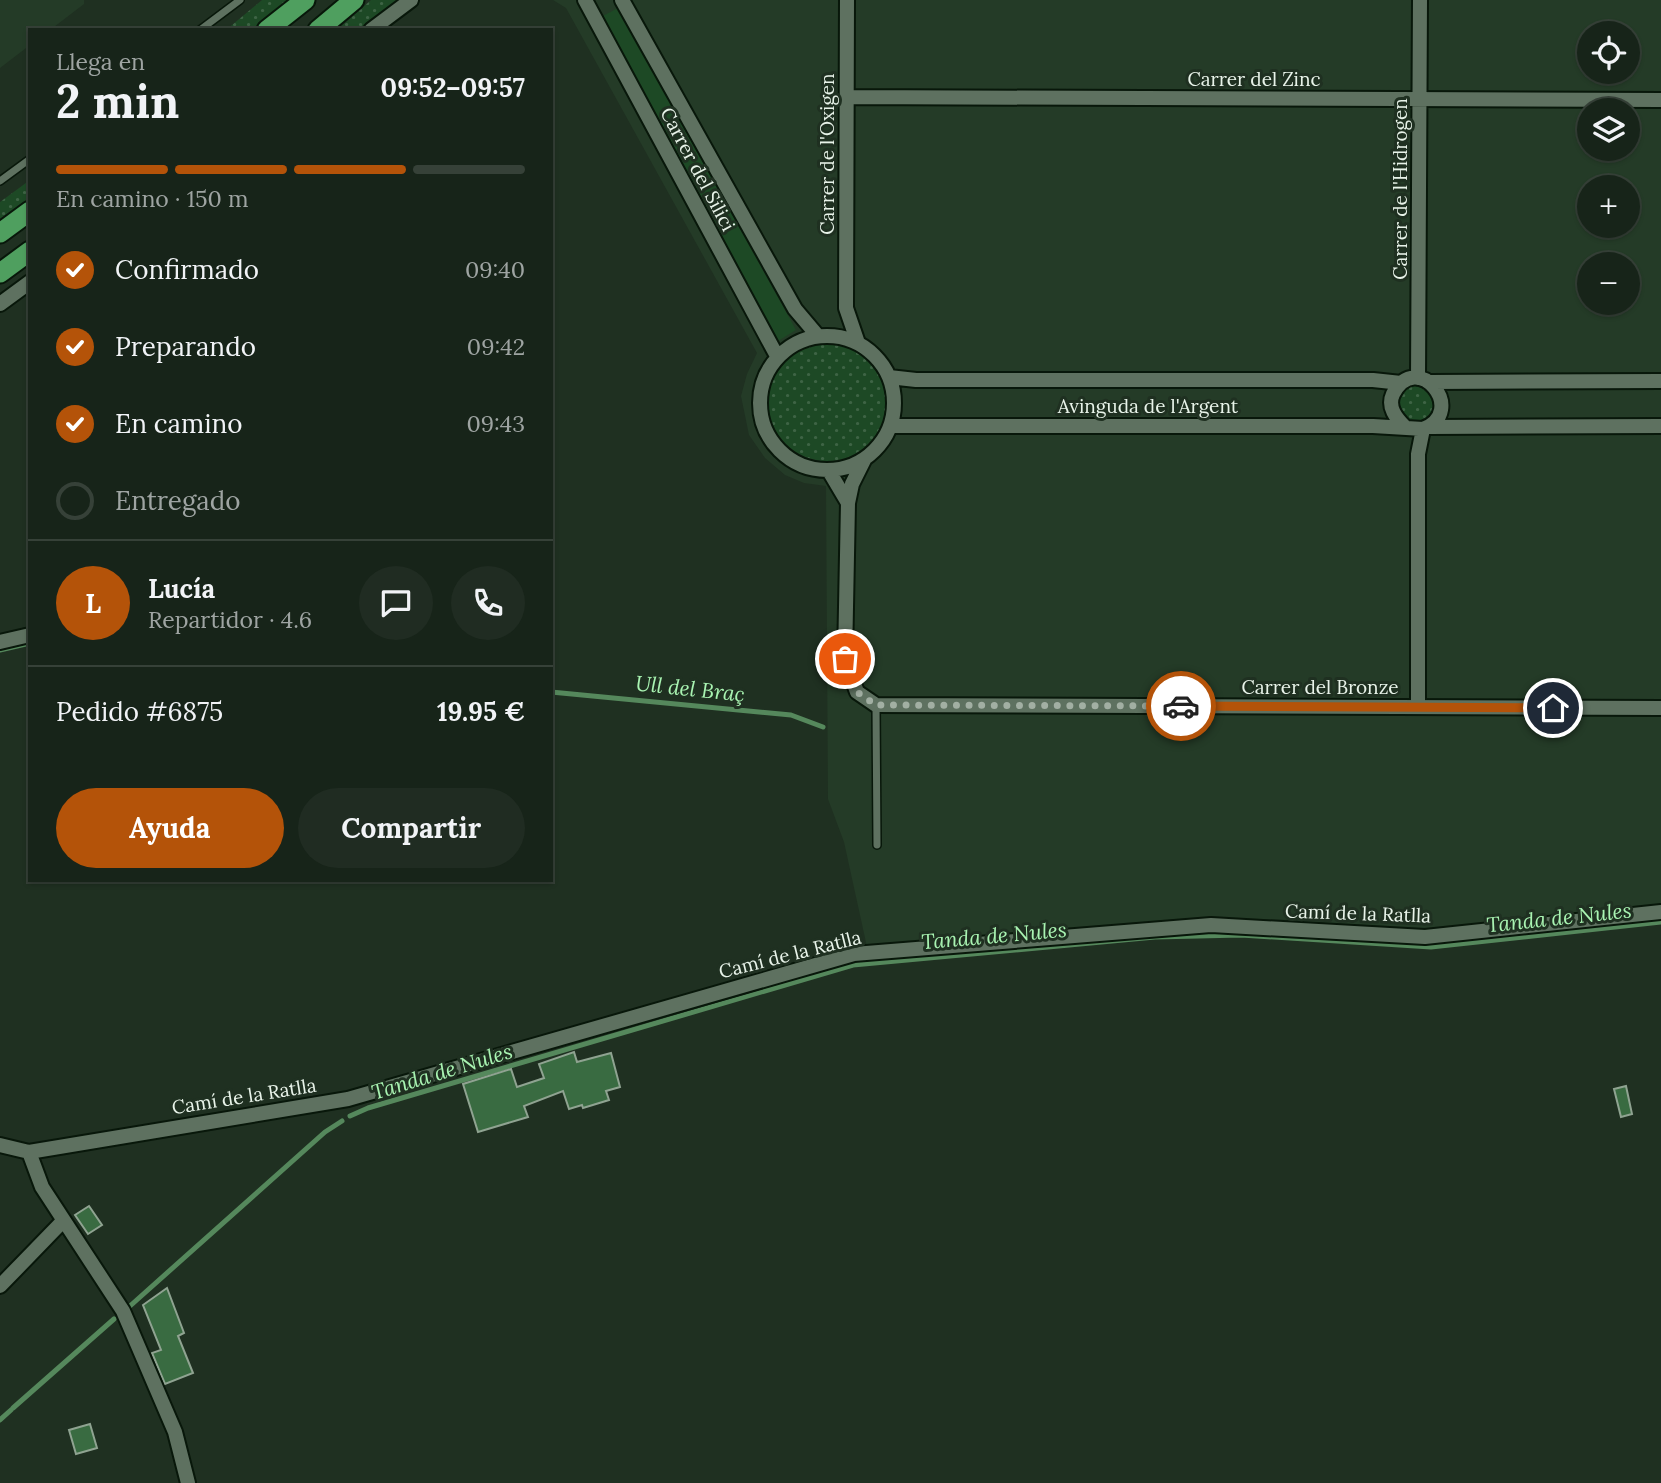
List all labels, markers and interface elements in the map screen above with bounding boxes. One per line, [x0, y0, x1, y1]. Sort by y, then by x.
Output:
map controls [1577, 21, 1640, 315]
button: locate [1577, 21, 1640, 84]
text: Llega en [56, 47, 145, 76]
street label: Carrer del Zinc [1187, 67, 1321, 91]
text: 09:52–09:57 [381, 71, 525, 104]
text: 2 min [56, 72, 179, 131]
street label: Carrer de l'Oxigen [815, 73, 839, 235]
street label: Carrer de l'Hidrogen [1388, 98, 1412, 280]
button: layers [1577, 98, 1640, 161]
street label: Carrer del Silici [655, 103, 741, 235]
button: + [1577, 175, 1640, 238]
text: En camino · 150 m [56, 184, 248, 213]
icon: check [56, 251, 94, 289]
button: − [1577, 252, 1640, 315]
text: Confirmado [115, 253, 259, 286]
text: 09:40 [465, 255, 525, 284]
icon: check [56, 328, 94, 366]
text: Preparando [115, 330, 256, 363]
text: 09:42 [467, 332, 525, 361]
street label: Avinguda de l'Argent [1057, 394, 1239, 418]
icon: check [56, 405, 94, 443]
text: En camino [115, 407, 243, 440]
text: 09:43 [466, 409, 525, 438]
text: Entregado [115, 484, 241, 517]
button: chat [359, 566, 433, 640]
button: phone [451, 566, 525, 640]
text: Lucía [148, 572, 215, 605]
text: L [85, 587, 101, 620]
text: Repartidor · 4.6 [148, 605, 312, 634]
pin [815, 629, 875, 689]
icon: bag [826, 640, 864, 678]
water label: Ull del Braç [634, 669, 746, 708]
courier [1146, 671, 1216, 741]
street label: Carrer del Bronze [1241, 675, 1399, 699]
pin [1523, 678, 1583, 738]
icon: car [1162, 687, 1200, 725]
icon: home [1534, 689, 1572, 727]
text: Pedido #6875 [56, 695, 223, 728]
text: 19.95 € [437, 695, 525, 728]
button: Ayuda [56, 788, 284, 868]
button: Compartir [298, 788, 525, 868]
water label: Tanda de Nules [1485, 896, 1633, 939]
street label: Camí de la Ratlla [1285, 898, 1432, 928]
water label: Tanda de Nules [920, 916, 1068, 955]
street label: Camí de la Ratlla [716, 925, 864, 983]
water label: Tanda de Nules [368, 1037, 516, 1106]
street label: Camí de la Ratlla [170, 1073, 318, 1119]

